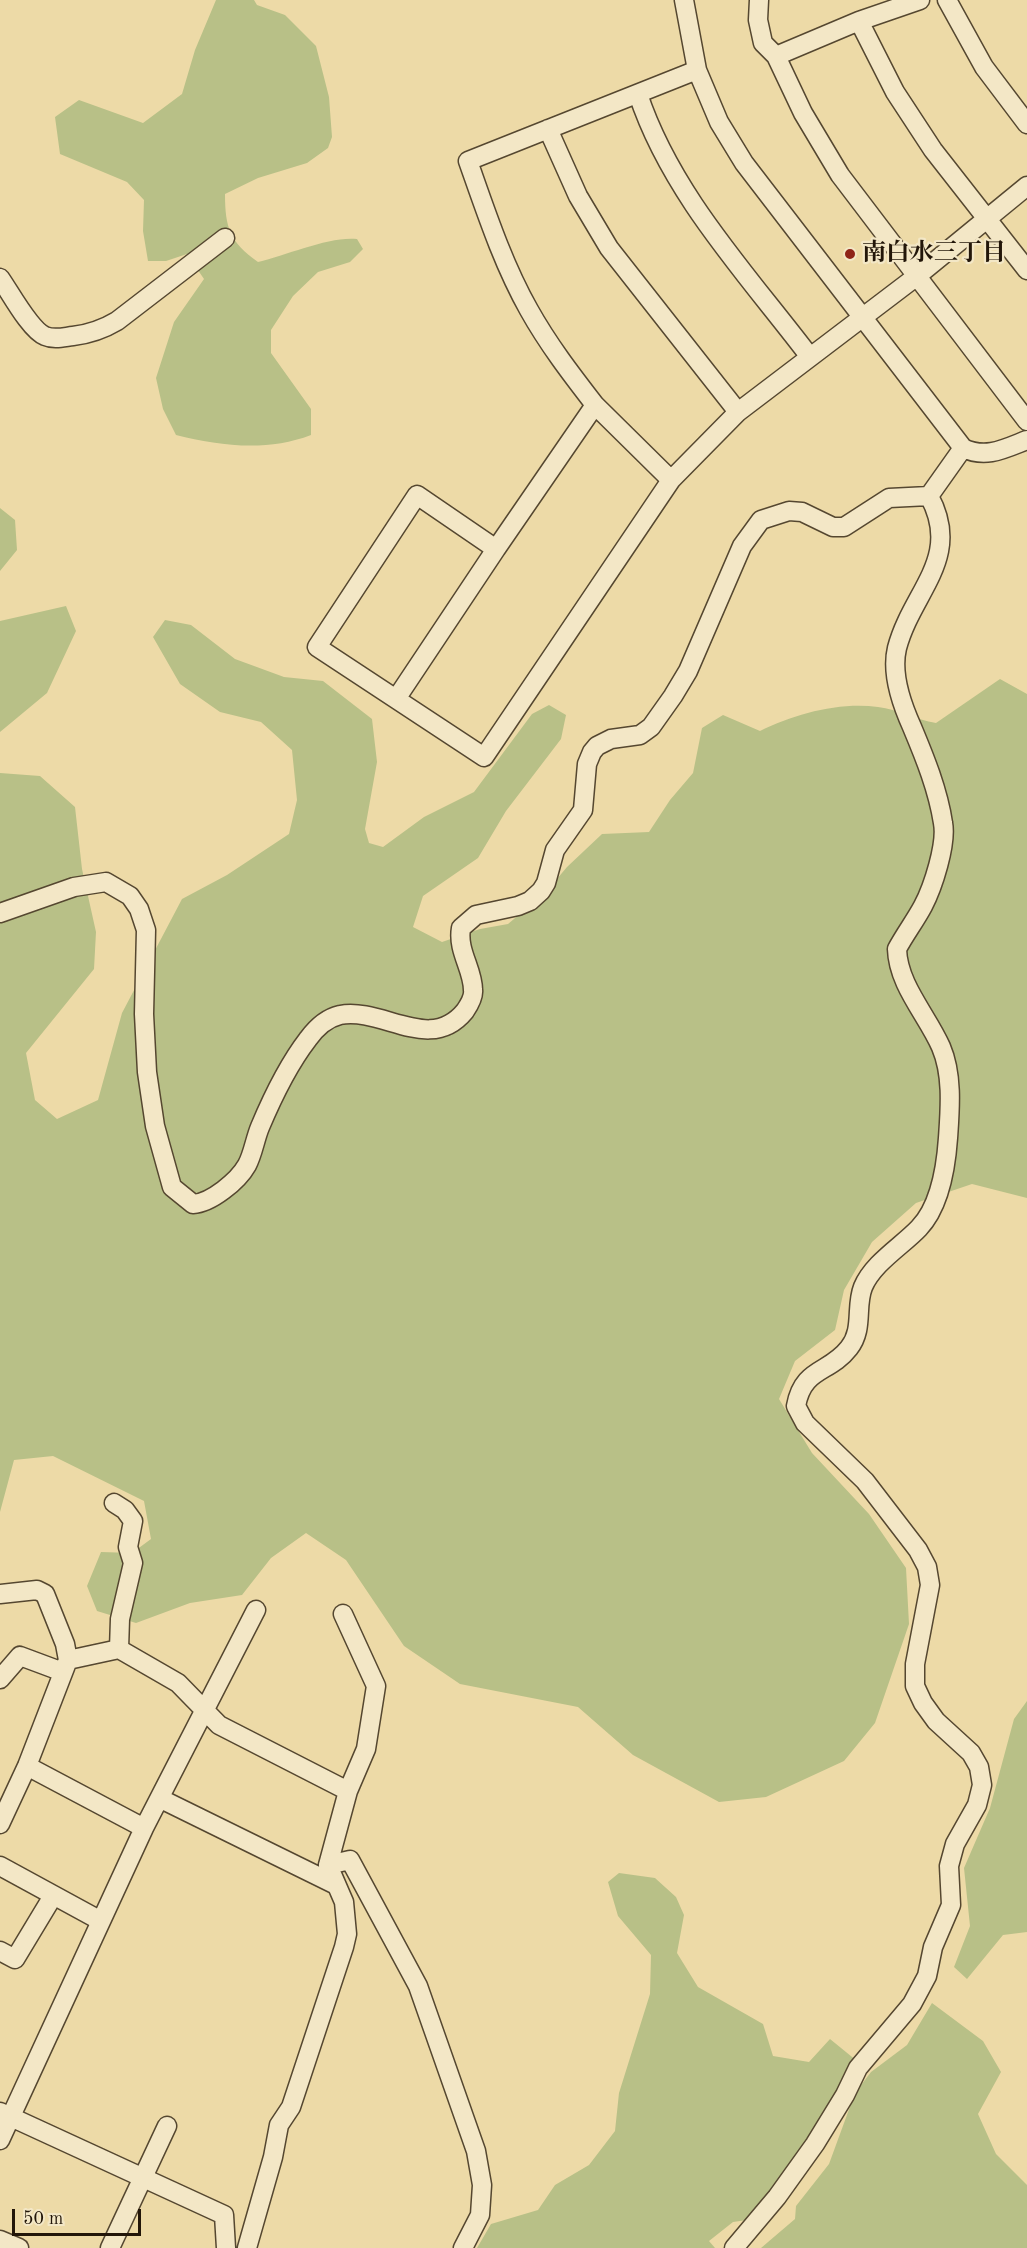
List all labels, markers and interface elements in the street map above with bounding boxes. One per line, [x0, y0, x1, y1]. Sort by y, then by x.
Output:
place label: 南白水三丁目 [862, 240, 1006, 268]
marker: 南白水三丁目 [843, 247, 857, 261]
scale bar [15, 2197, 144, 2235]
text: 50 m [23, 2210, 63, 2228]

